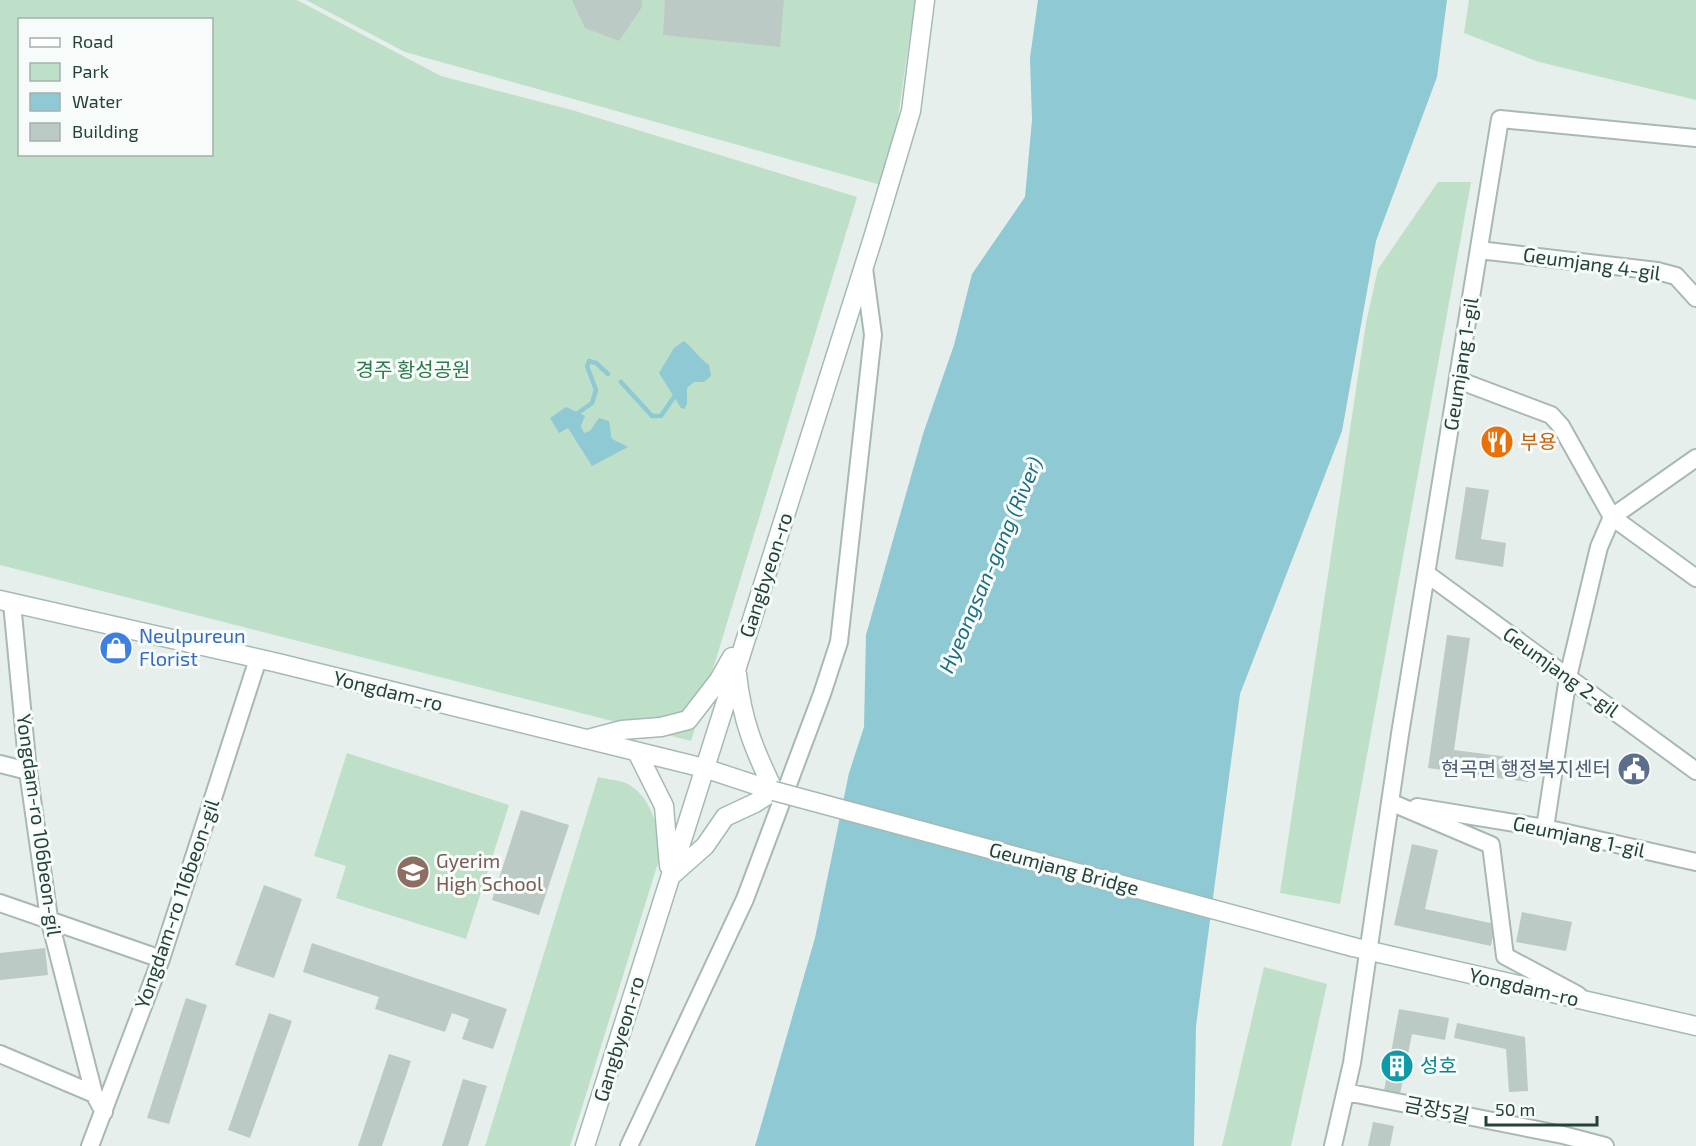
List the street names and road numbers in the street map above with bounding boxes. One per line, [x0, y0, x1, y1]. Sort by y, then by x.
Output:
street label: Geumjang 4-gil [1522, 241, 1663, 285]
street label: Geumjang 1-gil [1438, 296, 1482, 432]
street label: Gangbyeon-ro [734, 509, 797, 640]
street label: Geumjang 2-gil [1499, 621, 1624, 721]
street label: Yongdam-ro [331, 665, 446, 715]
street label: Yongdam-ro 106beon-gil [13, 712, 67, 938]
street label: Yongdam-ro 116beon-gil [129, 796, 223, 1012]
street label: Geumjang 1-gil [1511, 810, 1648, 862]
street label: Geumjang Bridge [987, 836, 1142, 900]
street label: Yongdam-ro [1467, 962, 1582, 1010]
street label: Gangbyeon-ro [588, 973, 649, 1104]
street label: 금장5길 [1403, 1091, 1472, 1127]

